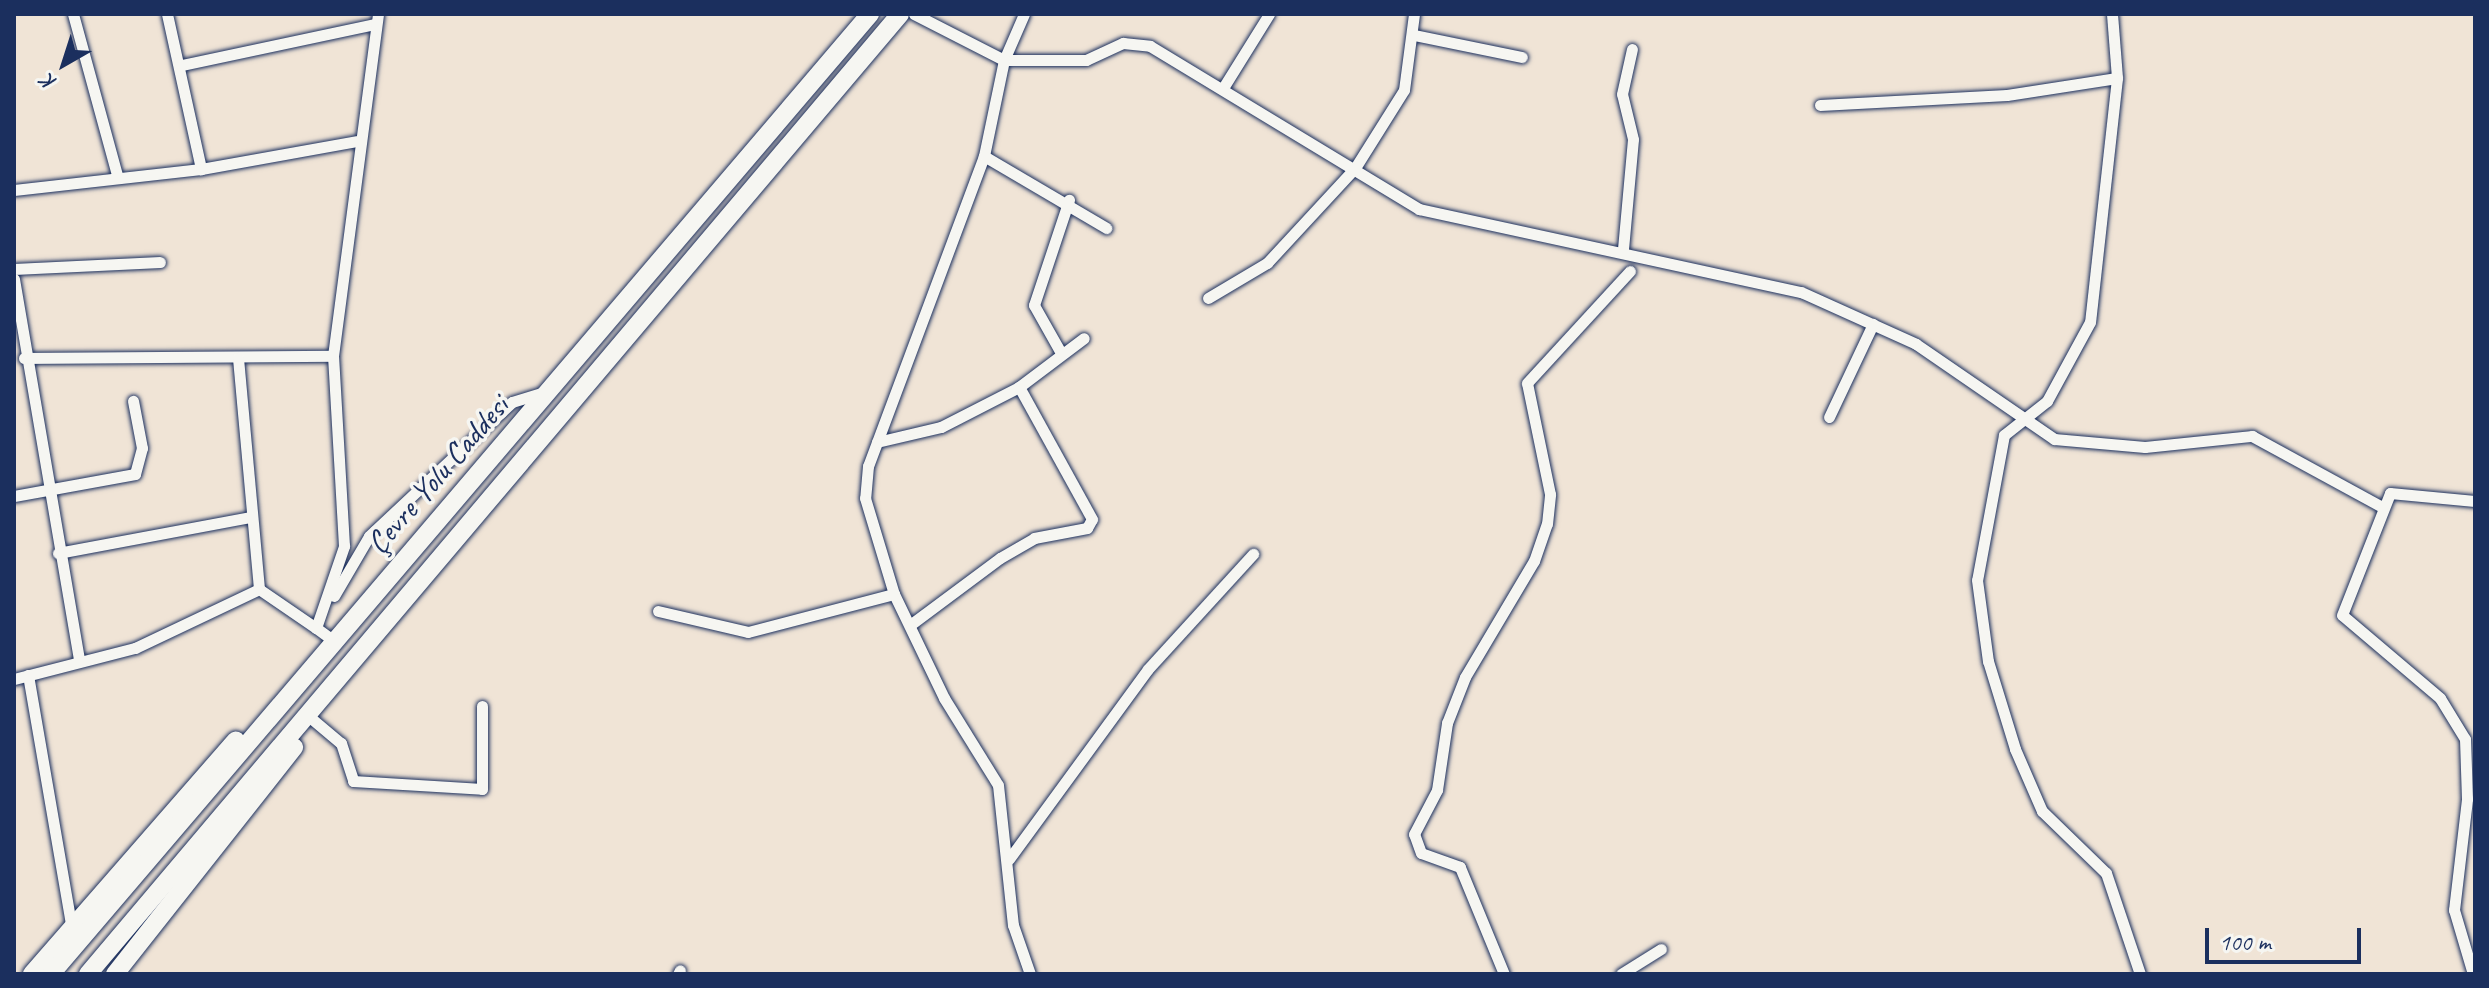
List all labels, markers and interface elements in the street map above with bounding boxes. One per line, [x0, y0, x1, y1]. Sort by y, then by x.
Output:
north arrow [24, 24, 104, 104]
text: K [36, 68, 62, 97]
street label: Çevre Yolu Caddesi [359, 388, 517, 562]
scale bar [2209, 912, 2365, 962]
text: 100 m [2219, 927, 2271, 957]

